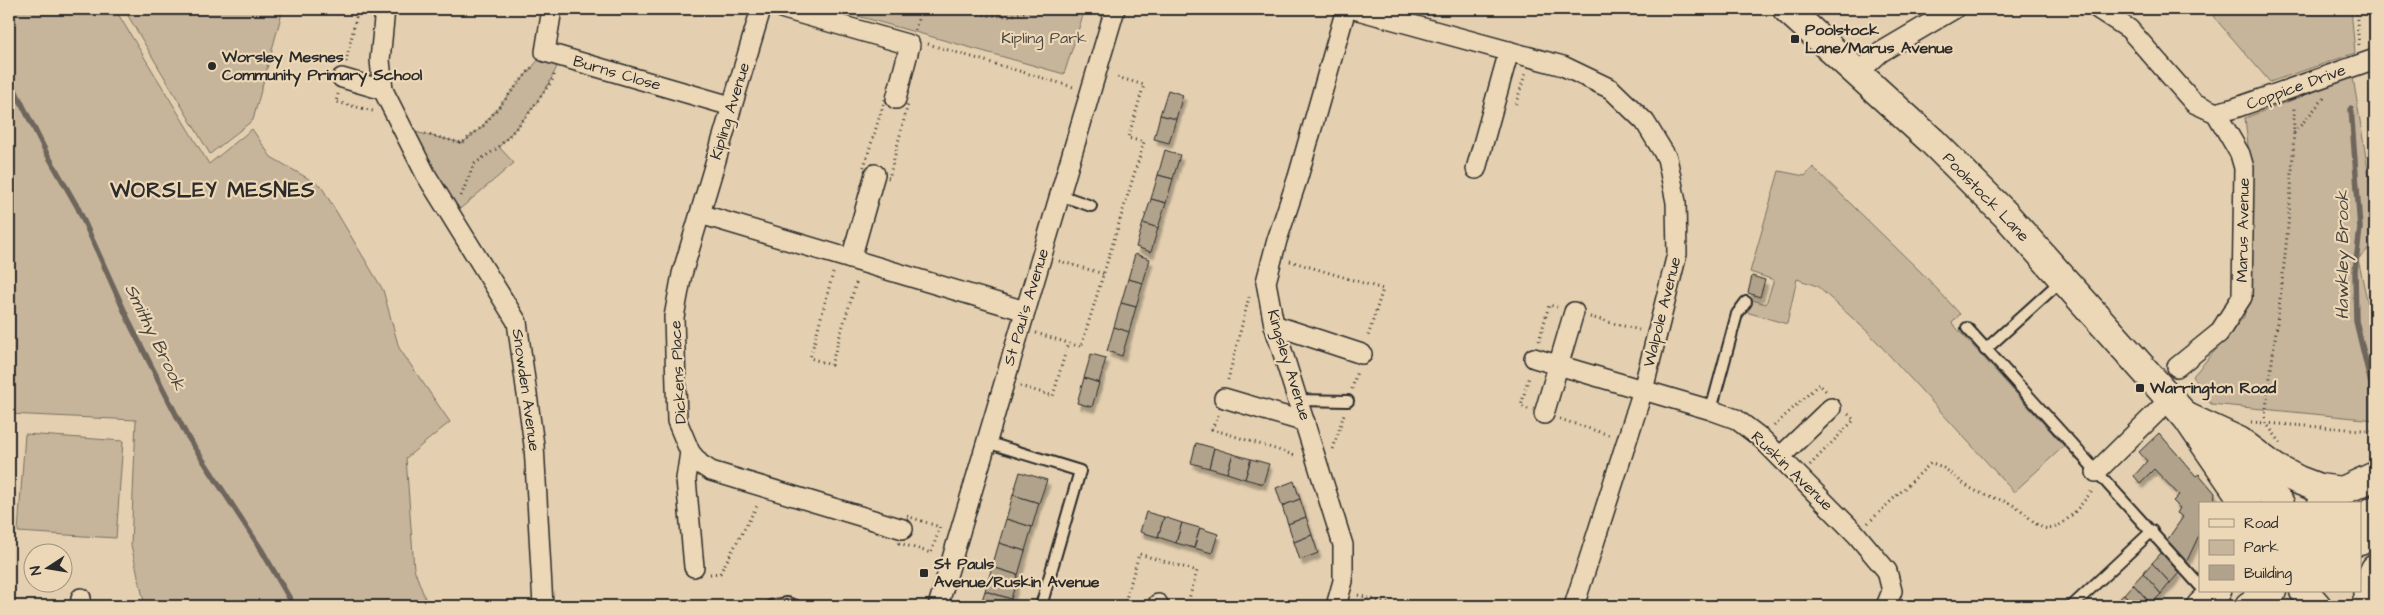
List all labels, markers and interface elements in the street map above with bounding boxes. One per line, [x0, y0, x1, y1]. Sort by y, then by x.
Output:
place label: Poolstock Lane/Marus Avenue [1805, 19, 1953, 59]
park label: Kipling Park [1001, 27, 1087, 50]
marker: Poolstock Lane/Marus Avenue [1789, 33, 1801, 45]
place label: Worsley Mesnes Community Primary School [221, 46, 423, 87]
street label: Burns Close [571, 50, 664, 96]
street label: Kipling Avenue [705, 59, 756, 163]
street label: Coppice Drive [2243, 59, 2349, 115]
marker: Worsley Mesnes Community Primary School [206, 60, 218, 72]
street label: Poolstock Lane [1938, 147, 2035, 247]
district label: WORSLEY MESNES [109, 176, 316, 205]
street label: Marus Avenue [2231, 177, 2255, 283]
water label: Hawkley Brook [2330, 189, 2356, 320]
street label: St Paul's Avenue [998, 246, 1054, 368]
street label: Walpole Avenue [1638, 254, 1686, 370]
water label: Smithy Brook [118, 280, 192, 396]
street label: Kingsley Avenue [1261, 307, 1316, 424]
street label: Dickens Place [664, 319, 692, 424]
street label: Snowden Avenue [507, 327, 546, 453]
place label: Warrington Road [2149, 377, 2277, 401]
marker: Warrington Road [2134, 382, 2146, 394]
street label: Ruskin Avenue [1746, 426, 1838, 516]
legend [2199, 502, 2362, 592]
text: Road [2244, 513, 2279, 534]
text: Park [2244, 537, 2279, 558]
north arrow [22, 542, 72, 592]
place label: St Pauls Avenue/Ruskin Avenue [933, 553, 1100, 593]
text: Building [2244, 563, 2292, 585]
text: N [26, 564, 47, 577]
marker: St Pauls Avenue/Ruskin Avenue [918, 567, 930, 579]

